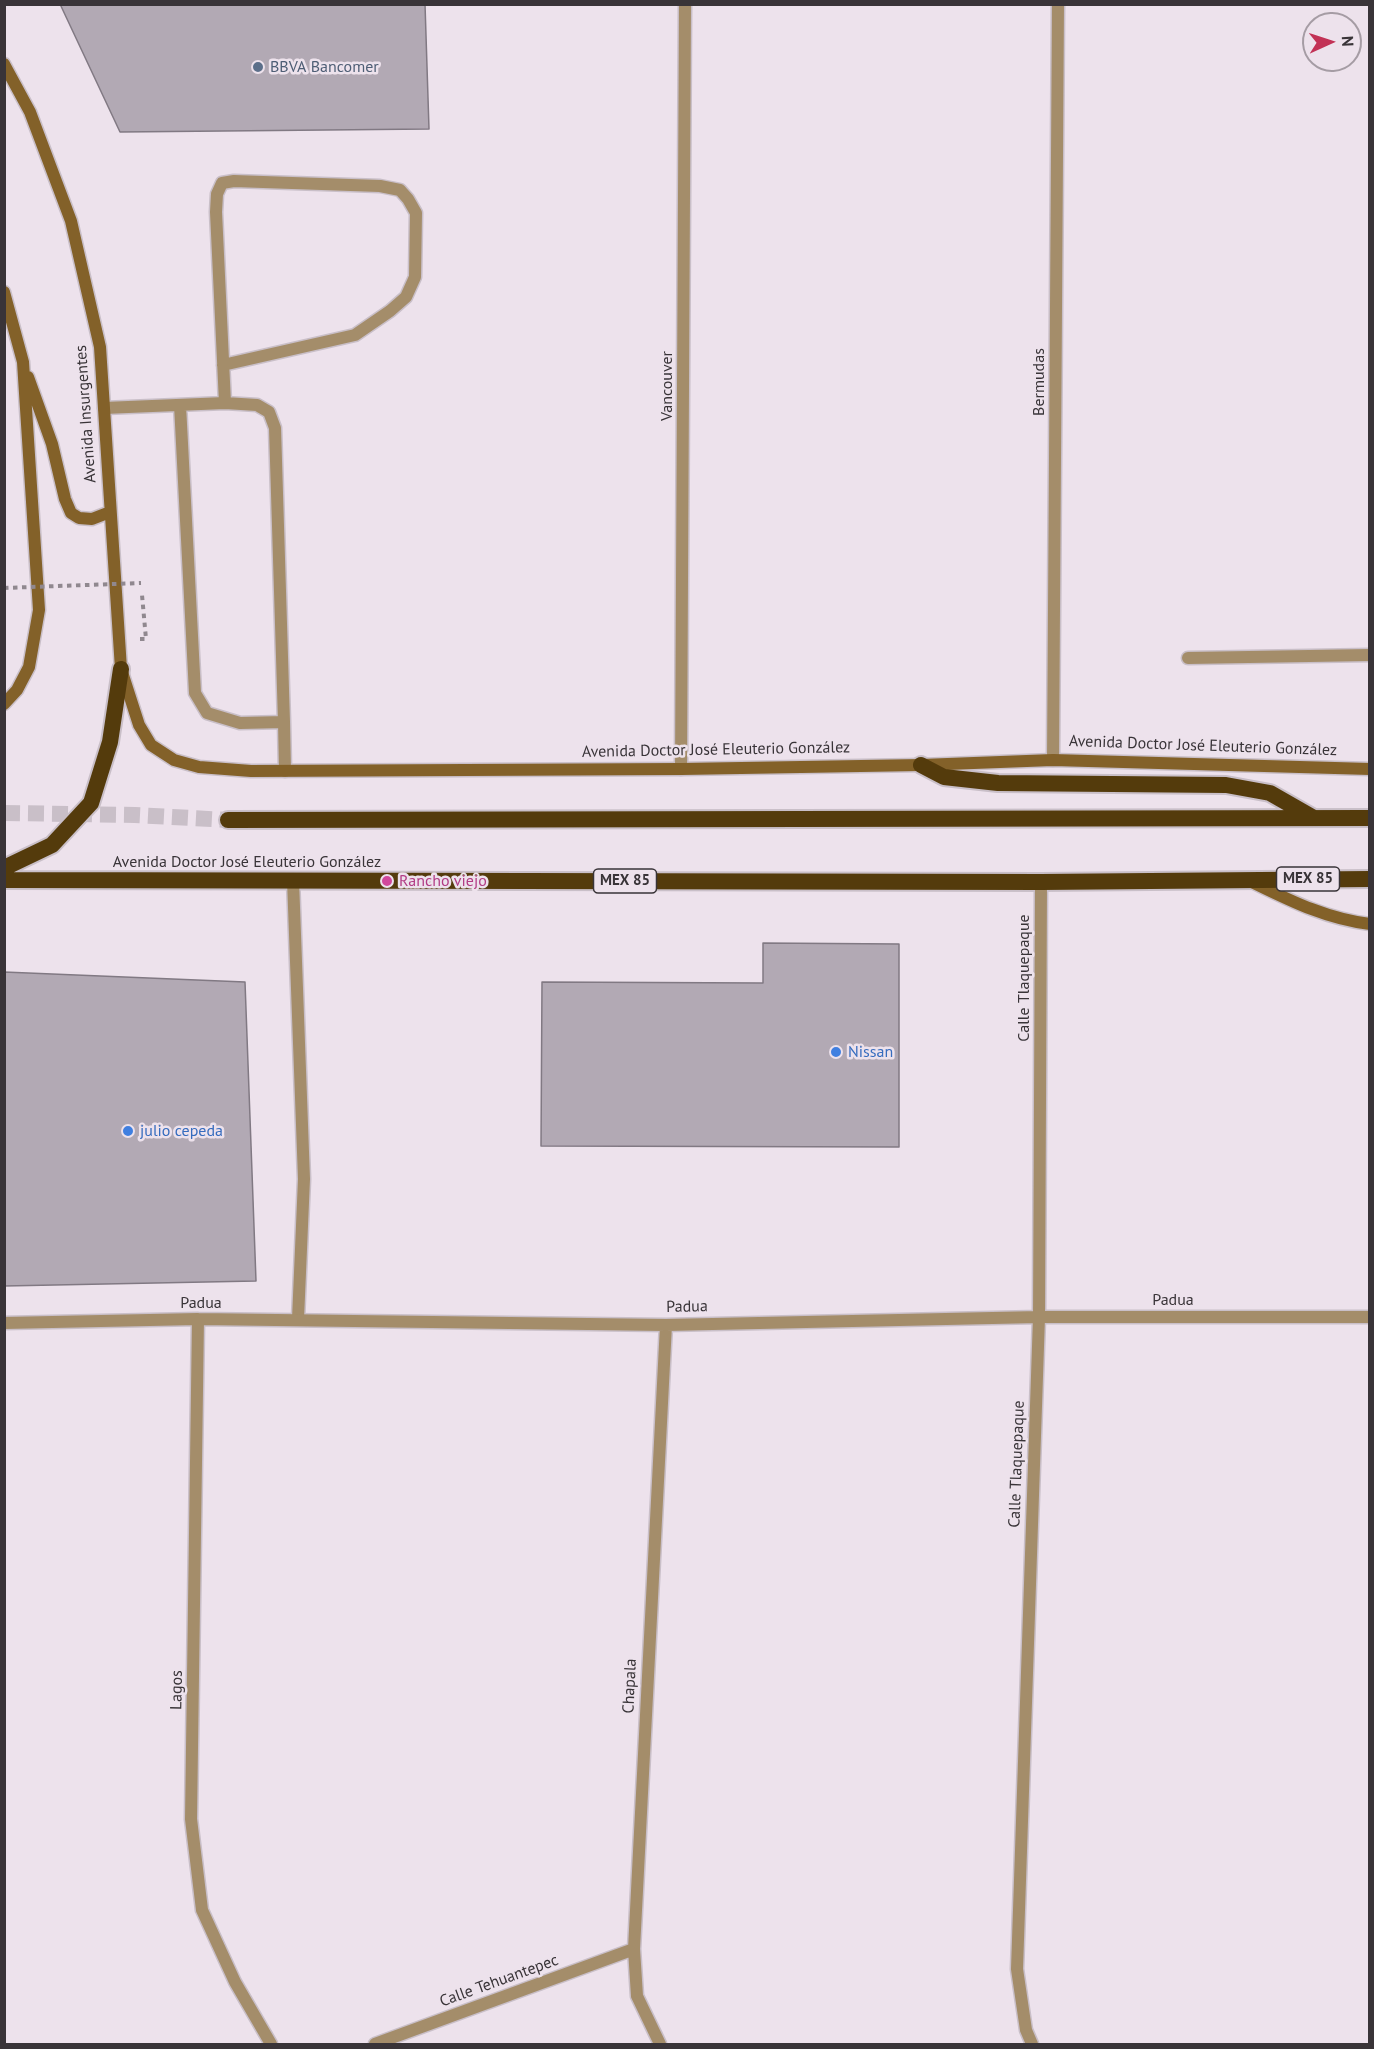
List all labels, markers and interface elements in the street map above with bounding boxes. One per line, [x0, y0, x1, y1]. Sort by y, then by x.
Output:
north arrow [1302, 12, 1362, 72]
text: N [1338, 35, 1358, 47]
place label: BBVA Bancomer [270, 57, 379, 77]
marker: BBVA Bancomer [251, 60, 265, 74]
street label: Avenida Insurgentes [72, 344, 100, 484]
street label: Bermudas [1029, 348, 1049, 416]
street label: Vancouver [657, 351, 677, 421]
street label: Avenida Doctor José Eleuterio González [1069, 732, 1337, 760]
street label: Avenida Doctor José Eleuterio González [582, 738, 850, 762]
street label: Avenida Doctor José Eleuterio González [113, 852, 381, 872]
road number: MEX 85 [1276, 867, 1340, 891]
road number: MEX 85 [594, 869, 656, 893]
place label: Rancho viejo [399, 871, 487, 891]
marker: Rancho viejo [380, 874, 394, 888]
street label: Calle Tlaquepaque [1014, 914, 1034, 1042]
place label: Nissan [848, 1042, 893, 1062]
marker: Nissan [829, 1045, 843, 1059]
place label: julio cepeda [140, 1121, 223, 1141]
marker: julio cepeda [121, 1124, 135, 1138]
street label: Padua [1152, 1290, 1194, 1310]
street label: Padua [180, 1293, 222, 1313]
street label: Padua [666, 1297, 708, 1317]
street label: Calle Tlaquepaque [1005, 1400, 1029, 1528]
street label: Chapala [619, 1658, 641, 1714]
street label: Lagos [167, 1670, 187, 1710]
street label: Calle Tehuantepec [437, 1951, 561, 2011]

